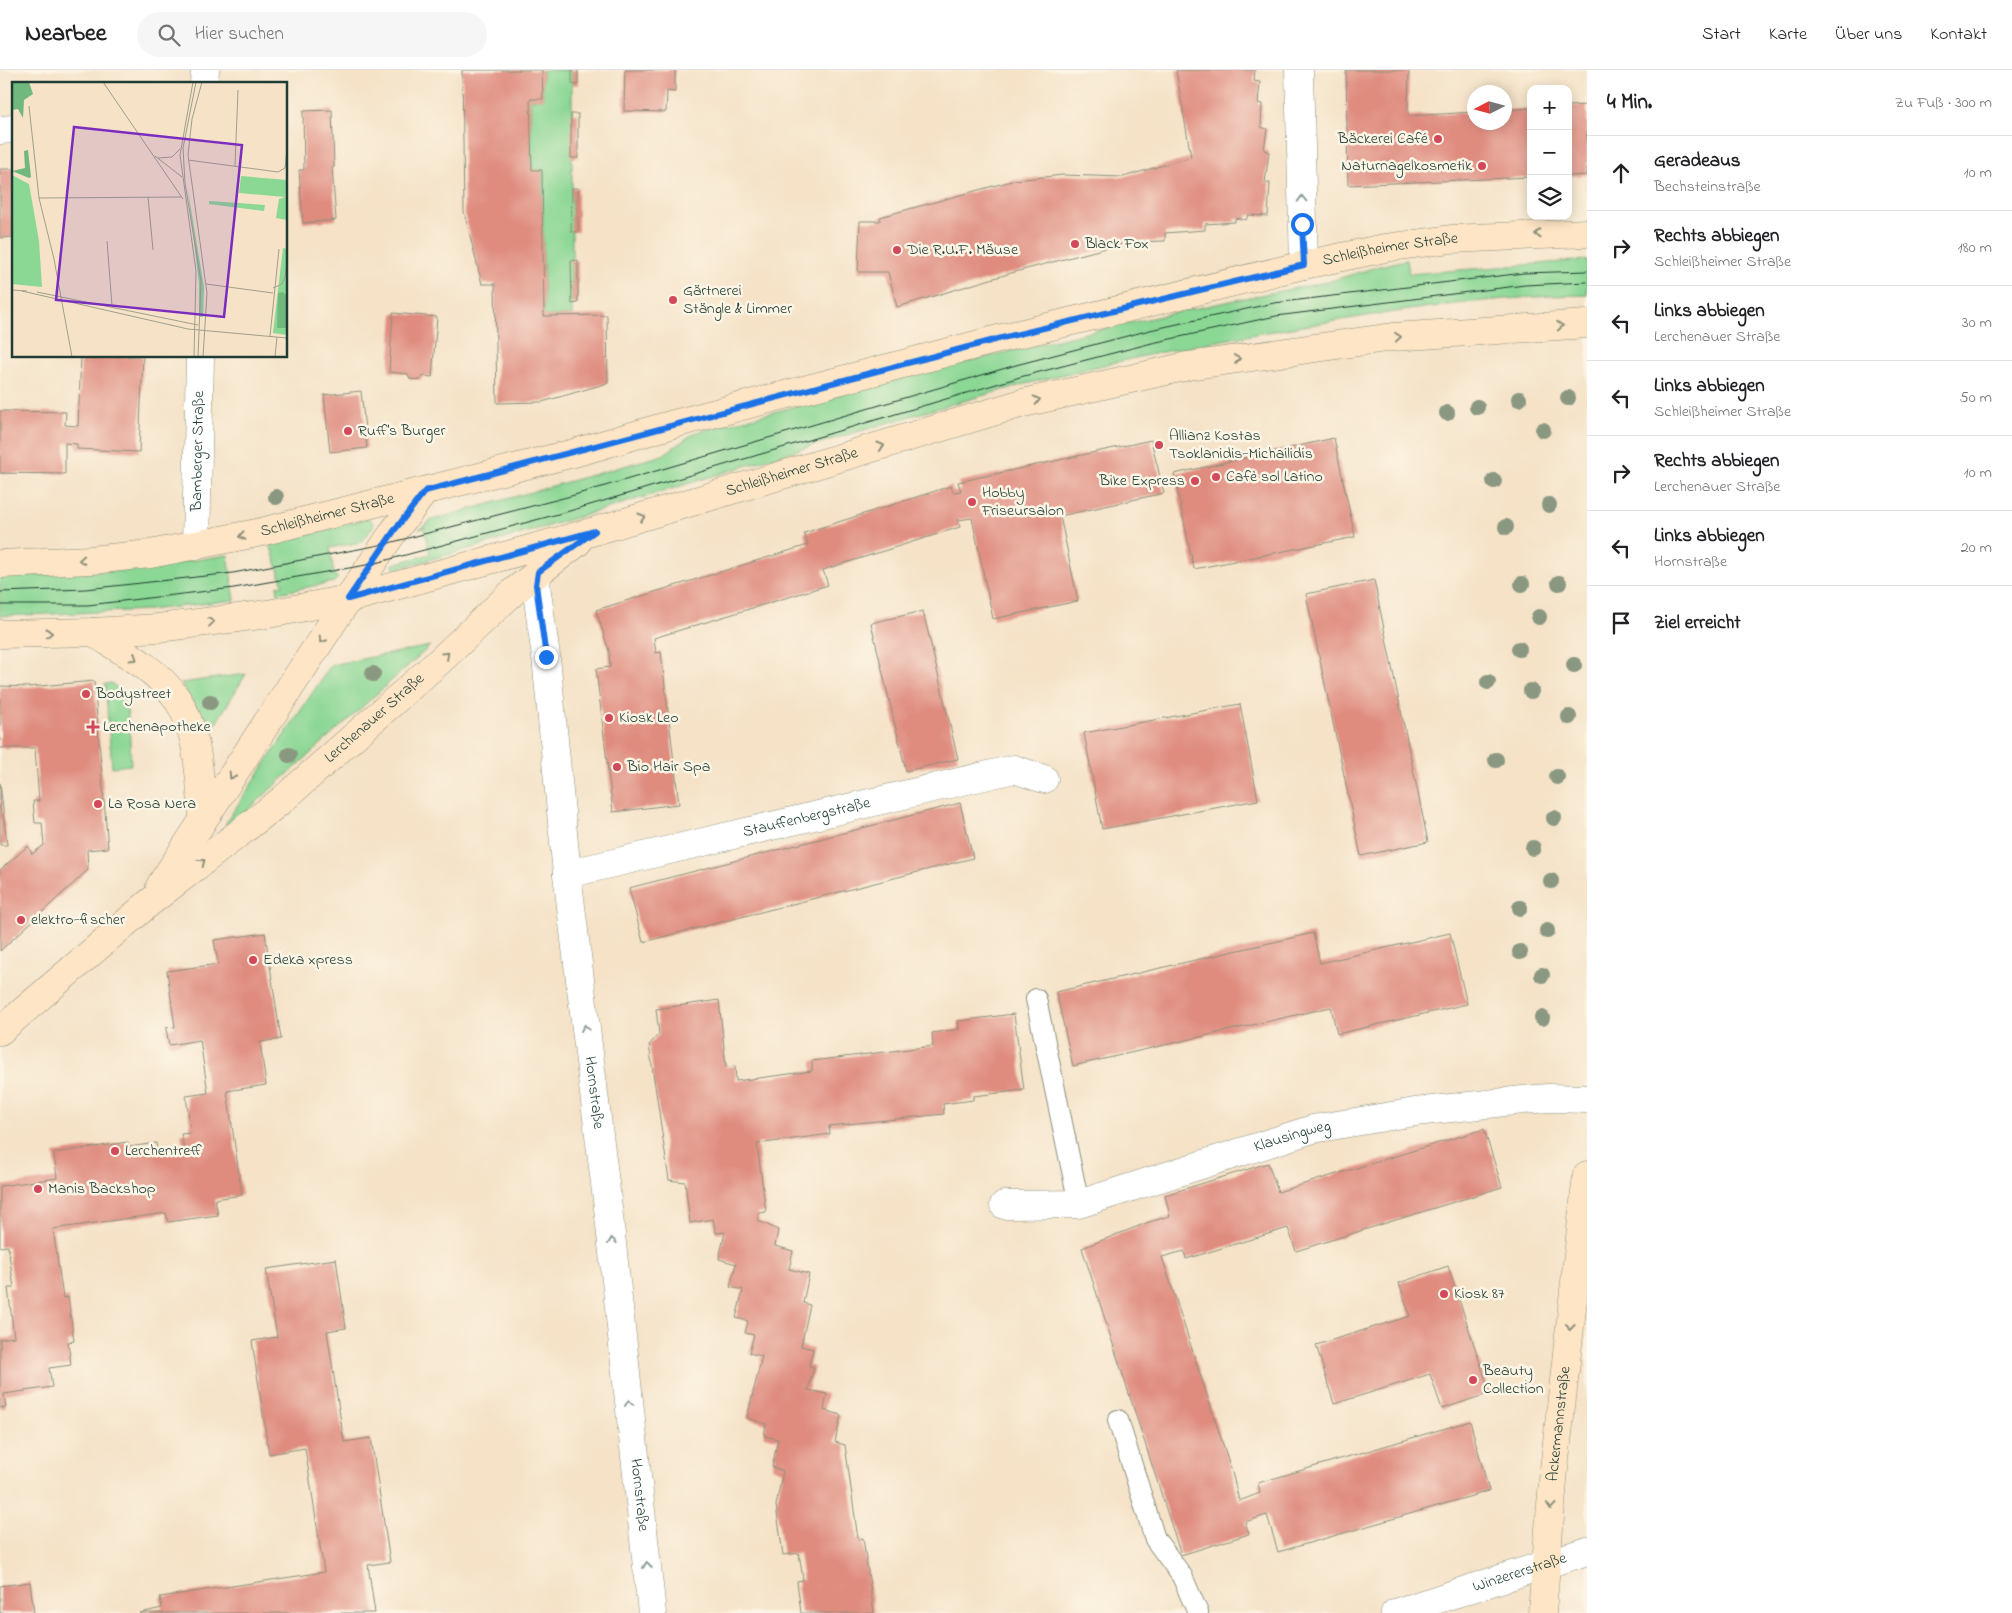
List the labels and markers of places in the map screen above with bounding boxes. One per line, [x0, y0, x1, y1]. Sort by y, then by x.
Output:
place label: Bäckerei Café [1337, 127, 1429, 151]
marker: Bäckerei Café [1432, 133, 1444, 145]
place label: Naturnagelkosmetik [1341, 154, 1473, 178]
marker: Naturnagelkosmetik [1476, 160, 1488, 172]
place label: Black Fox [1084, 232, 1149, 256]
place label: Die R.U.F. Mäuse [906, 238, 1019, 262]
marker: Black Fox [1069, 238, 1081, 250]
marker: Die R.U.F. Mäuse [891, 244, 903, 256]
place label: Gärtnerei Stängle & Limmer [683, 279, 792, 321]
marker: Gärtnerei Stängle & Limmer [667, 294, 679, 306]
place label: Ruff’s Burger [358, 419, 445, 443]
place label: Allianz Kostas Tsoklanidis-Michailidis [1169, 424, 1313, 466]
marker: Ruff’s Burger [342, 425, 354, 437]
marker: Allianz Kostas Tsoklanidis-Michailidis [1153, 439, 1165, 451]
place label: Cafè sol Latino [1226, 465, 1323, 489]
place label: Bike Express [1098, 469, 1185, 493]
marker: Cafè sol Latino [1210, 471, 1222, 483]
marker: Bike Express [1189, 475, 1201, 487]
place label: Hobby Friseursalon [981, 481, 1064, 523]
marker: Hobby Friseursalon [966, 496, 978, 508]
place label: Bodystreet [95, 682, 172, 706]
marker: Bodystreet [80, 688, 92, 700]
place label: Kiosk Leo [619, 706, 679, 730]
marker: Kiosk Leo [603, 712, 615, 724]
place label: Lerchenapotheke [103, 715, 212, 739]
marker: Lerchenapotheke [87, 721, 99, 733]
place label: Bio Hair Spa [626, 755, 710, 779]
marker: Bio Hair Spa [611, 761, 623, 773]
place label: La Rosa Nera [108, 792, 196, 816]
marker: La Rosa Nera [92, 798, 104, 810]
place label: elektro-fischer [31, 908, 125, 932]
marker: elektro-fischer [15, 914, 27, 926]
place label: Edeka xpress [263, 948, 353, 972]
marker: Edeka xpress [247, 954, 259, 966]
place label: Lerchentreff [125, 1139, 202, 1163]
marker: Lerchentreff [109, 1145, 121, 1157]
place label: Manis Backshop [48, 1177, 156, 1201]
marker: Manis Backshop [32, 1183, 44, 1195]
place label: Kiosk 87 [1454, 1282, 1505, 1306]
marker: Kiosk 87 [1438, 1288, 1450, 1300]
place label: Beauty Collection [1482, 1359, 1544, 1401]
marker: Beauty Collection [1467, 1374, 1479, 1386]

